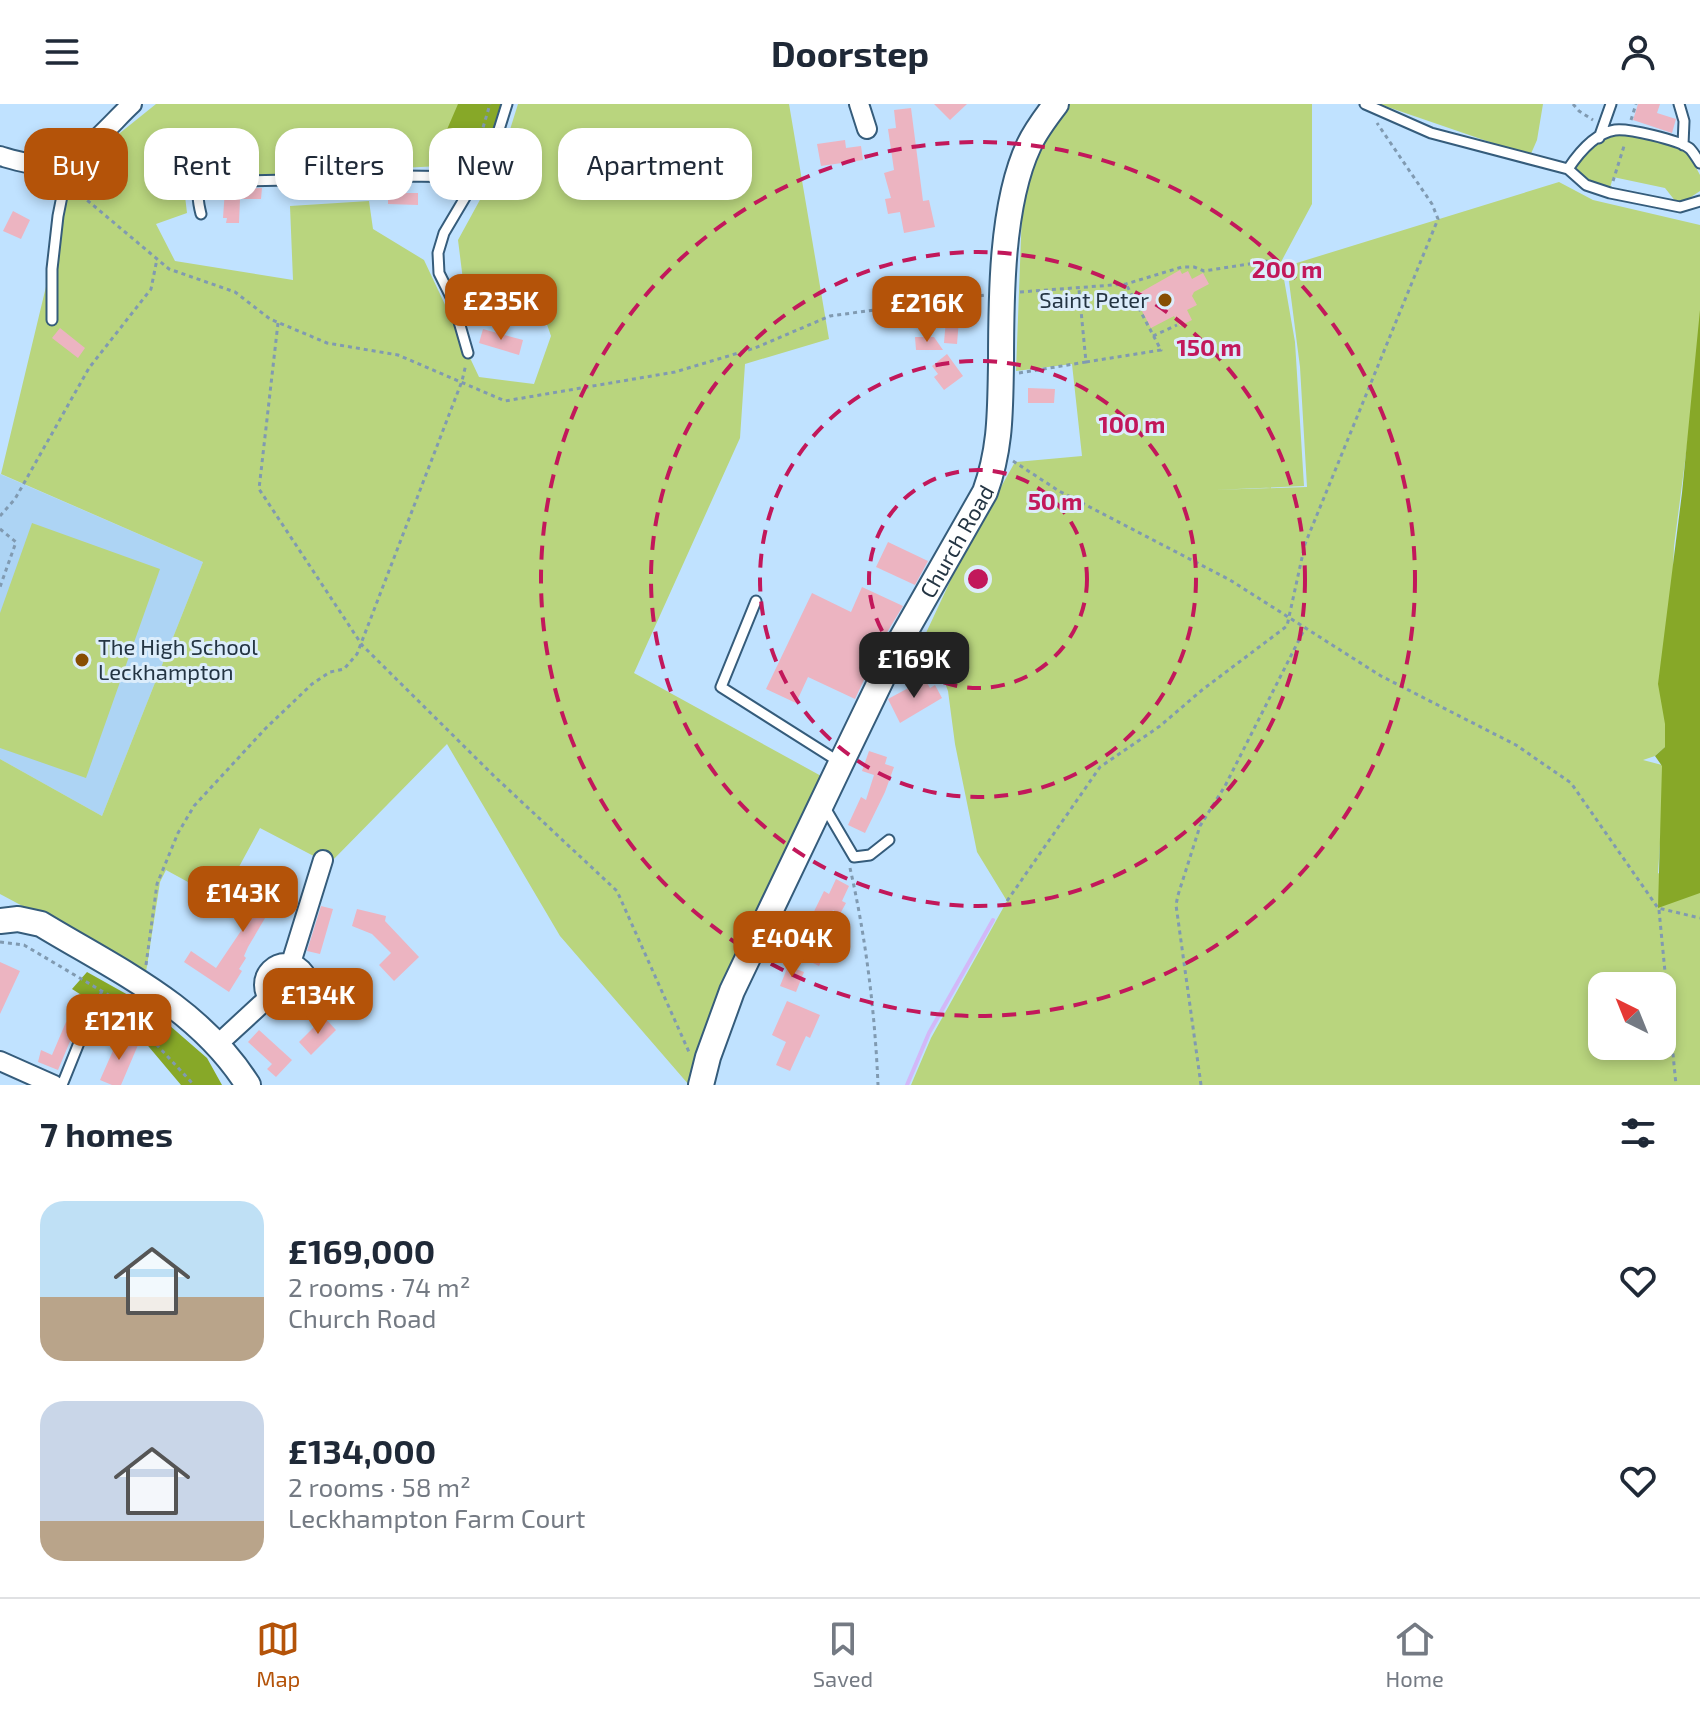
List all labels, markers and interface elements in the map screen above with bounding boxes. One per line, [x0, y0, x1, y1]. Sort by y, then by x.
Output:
icon: menu [40, 30, 84, 74]
icon: person [1616, 30, 1660, 74]
text: Doorstep [771, 31, 929, 74]
chip: Buy [24, 128, 128, 200]
chip: Rent [144, 128, 259, 200]
chip: Filters [275, 128, 413, 200]
chip: New [429, 128, 542, 200]
chip: Apartment [558, 128, 752, 200]
text: 200 m [1252, 254, 1322, 283]
pin: £235K [445, 274, 557, 342]
pin: £216K [871, 276, 983, 344]
text: £235K [463, 284, 539, 315]
text: £216K [890, 286, 964, 317]
place label: Saint Peter [1039, 286, 1149, 312]
marker: Saint Peter [1156, 291, 1174, 309]
text: 150 m [1176, 332, 1242, 361]
text: 100 m [1099, 409, 1165, 438]
street label: Church Road [914, 480, 998, 602]
text: 50 m [1028, 486, 1082, 515]
centre of rings [964, 565, 992, 593]
pin: £169K [858, 632, 970, 700]
place label: The High School Leckhampton [98, 633, 258, 684]
text: £169K [877, 642, 951, 673]
marker: The High School Leckhampton [73, 651, 91, 669]
pin: £143K [187, 866, 299, 934]
text: £143K [206, 876, 280, 907]
pin: £404K [736, 911, 848, 979]
text: £404K [751, 921, 833, 952]
pin: £134K [262, 968, 374, 1036]
north arrow [1588, 972, 1676, 1060]
map controls [1588, 972, 1676, 1060]
text: £134K [281, 978, 355, 1009]
pin: £121K [63, 994, 175, 1062]
text: £121K [84, 1004, 154, 1035]
icon: filters [1616, 1111, 1660, 1155]
text: 7 homes [40, 1113, 173, 1154]
text: £169,000 [288, 1230, 435, 1271]
icon: home [104, 1233, 200, 1329]
icon: heart [1616, 1259, 1660, 1303]
text: 2 rooms · 74 m² [288, 1271, 470, 1302]
text: Church Road [288, 1302, 436, 1333]
text: £134,000 [288, 1430, 436, 1471]
icon: home [104, 1433, 200, 1529]
icon: heart [1616, 1459, 1660, 1503]
text: 2 rooms · 58 m² [288, 1471, 471, 1502]
text: Leckhampton Farm Court [288, 1502, 585, 1533]
tab: Map [256, 1617, 300, 1691]
tab: Saved [813, 1617, 873, 1691]
tab: Home [1385, 1617, 1444, 1691]

